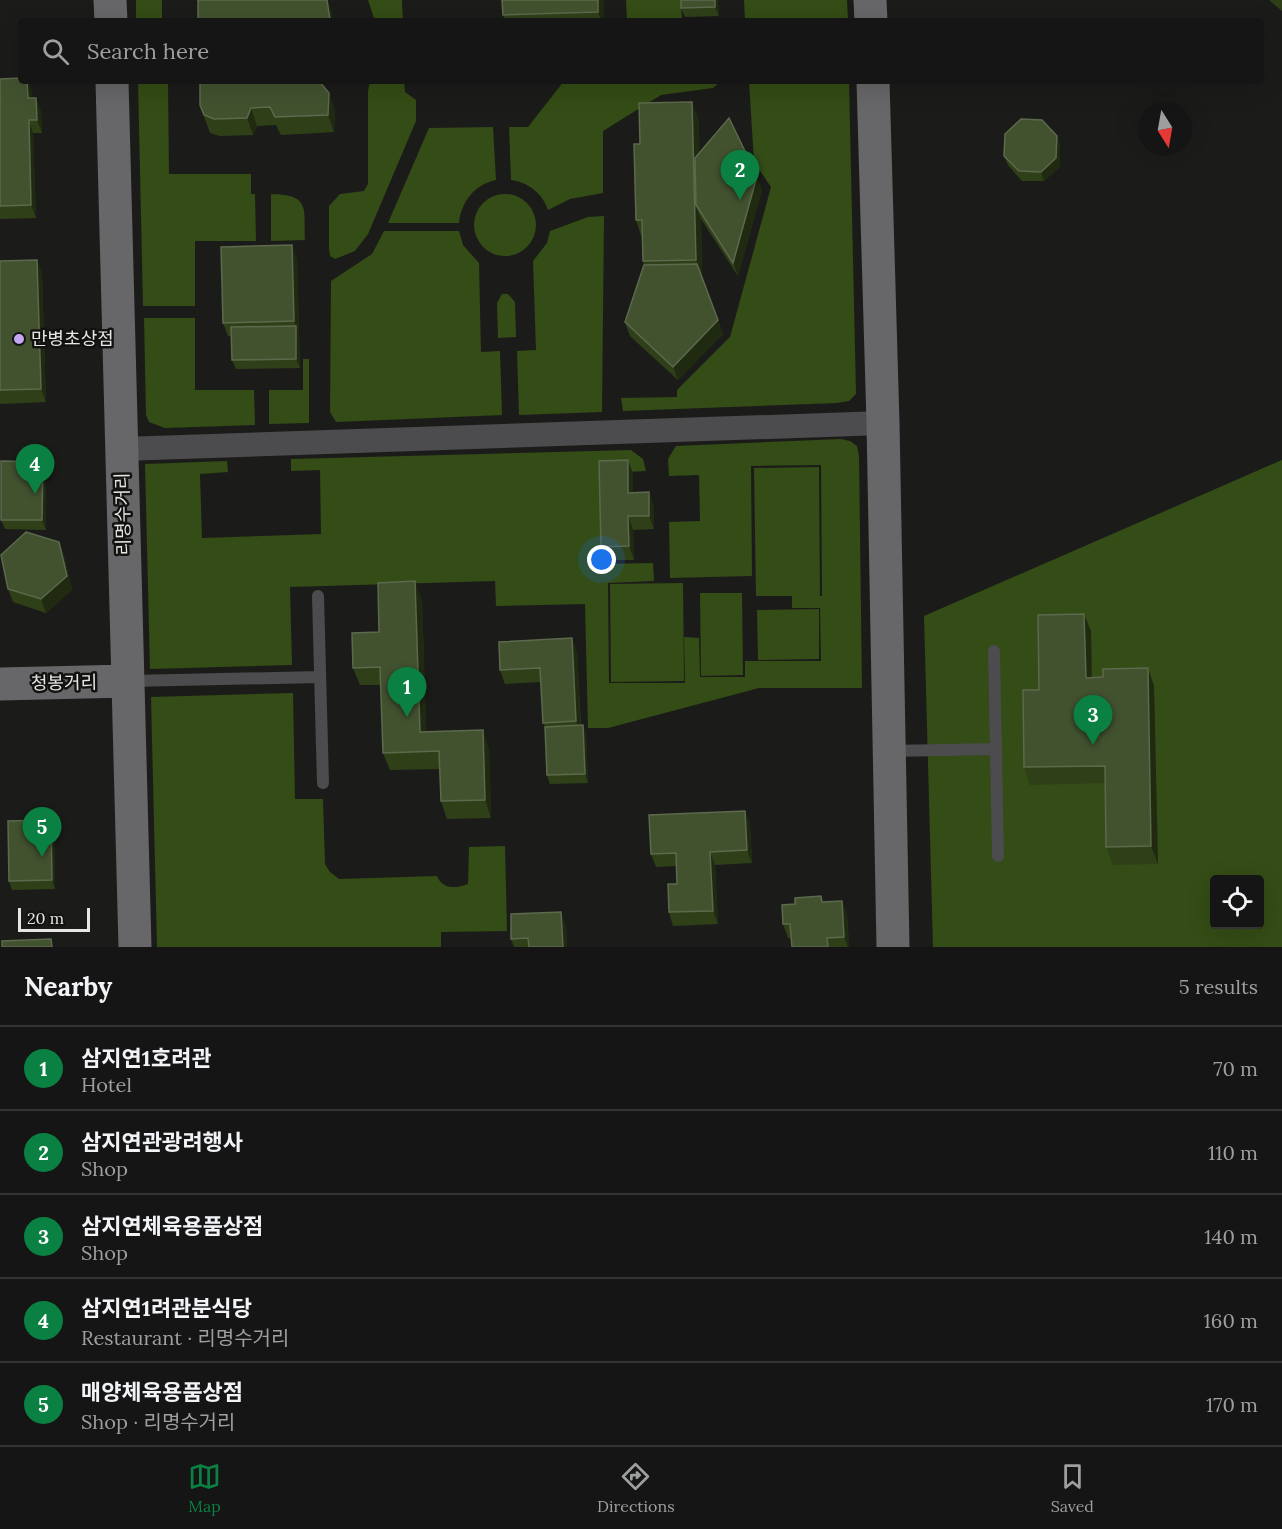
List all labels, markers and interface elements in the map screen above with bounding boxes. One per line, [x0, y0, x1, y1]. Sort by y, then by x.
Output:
search box [18, 18, 1264, 84]
icon: search [39, 35, 72, 68]
text: Search here [87, 37, 209, 65]
north arrow [1138, 102, 1192, 156]
pin: 2 [720, 150, 760, 200]
place label: 만병초상점 [31, 327, 114, 350]
marker: 만병초상점 [12, 332, 26, 346]
pin: 4 [15, 444, 54, 494]
street label: 리명수거리 [110, 472, 135, 556]
your location [587, 545, 616, 574]
pin: 1 [388, 668, 426, 717]
street label: 청봉거리 [31, 670, 97, 695]
pin: 3 [1074, 696, 1112, 745]
pin: 5 [22, 808, 62, 857]
map controls [1210, 875, 1264, 929]
button: locate [1210, 875, 1264, 929]
scale bar [18, 905, 90, 932]
text: 20 m [27, 908, 64, 928]
text: Nearby [24, 970, 112, 1003]
text: 5 results [1179, 974, 1258, 999]
text: 삼지연1호려관 [81, 1044, 211, 1072]
text: 1 [39, 1056, 48, 1081]
text: 70 m [1213, 1056, 1258, 1081]
text: Hotel [81, 1072, 132, 1097]
text: 삼지연관광려행사 [81, 1128, 243, 1156]
text: 2 [38, 1140, 49, 1165]
text: 110 m [1208, 1140, 1258, 1165]
text: Shop [81, 1156, 128, 1181]
text: 삼지연체육용품상점 [81, 1212, 263, 1240]
text: 3 [38, 1224, 49, 1249]
text: 140 m [1204, 1224, 1258, 1249]
text: Shop [81, 1240, 128, 1265]
text: 삼지연1려관분식당 [81, 1294, 252, 1322]
text: 4 [38, 1308, 49, 1333]
text: 160 m [1204, 1308, 1258, 1333]
text: Restaurant · 리명수거리 [81, 1325, 289, 1350]
text: 매양체육용품상점 [81, 1378, 243, 1406]
text: 5 [38, 1392, 49, 1417]
text: 170 m [1206, 1392, 1258, 1417]
text: Shop · 리명수거리 [81, 1409, 235, 1434]
tab: Map [188, 1460, 221, 1516]
tab: Directions [597, 1460, 675, 1516]
tab: Saved [1051, 1460, 1094, 1516]

